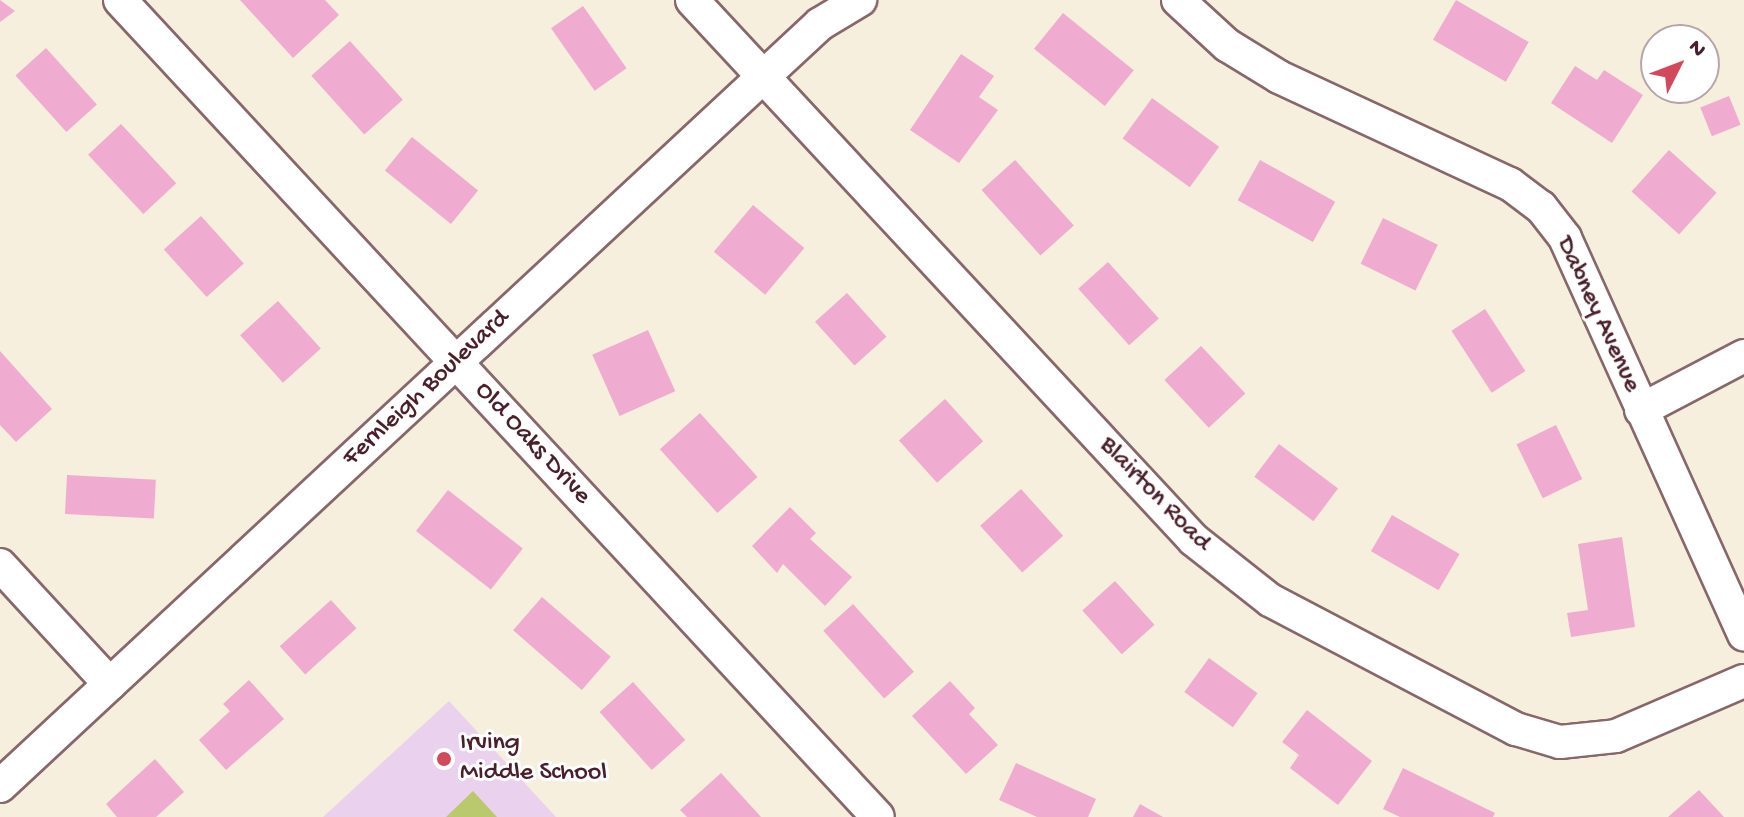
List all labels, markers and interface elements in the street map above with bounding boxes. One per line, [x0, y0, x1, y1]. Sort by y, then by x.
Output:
north arrow [1640, 24, 1720, 104]
text: N [1682, 35, 1711, 63]
street label: Dabney Avenue [1547, 232, 1647, 398]
street label: Fernleigh Boulevard [337, 304, 517, 474]
street label: Old Oaks Drive [467, 376, 597, 512]
street label: Blairton Road [1091, 431, 1217, 559]
place label: Irving Middle School [460, 728, 607, 790]
marker: Irving Middle School [435, 750, 453, 768]

